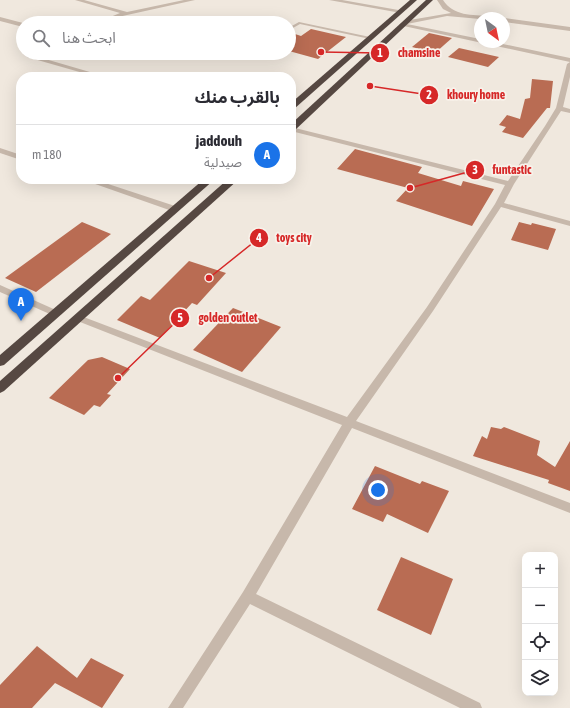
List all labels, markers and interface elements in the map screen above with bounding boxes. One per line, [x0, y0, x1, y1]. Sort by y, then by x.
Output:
north arrow [474, 12, 510, 48]
search box [16, 16, 296, 60]
icon: search [30, 27, 52, 49]
text: ابحث هنا [62, 29, 116, 46]
callout: chamsine [370, 41, 449, 65]
text: 1 [377, 46, 383, 60]
text: chamsine [398, 46, 441, 60]
callout: khoury home [419, 83, 513, 107]
text: بالقرب منك [195, 87, 280, 107]
text: 2 [426, 88, 432, 102]
text: khoury home [447, 88, 506, 102]
text: jaddouh [196, 132, 242, 149]
text: 180 m [32, 147, 62, 162]
text: A [264, 147, 270, 162]
text: صيدلية [204, 155, 242, 170]
callout: funtastic [465, 158, 540, 182]
text: 3 [472, 163, 478, 177]
text: funtastic [492, 163, 532, 177]
callout: toys city [249, 226, 320, 250]
text: 4 [255, 231, 262, 245]
text: toys city [275, 231, 312, 245]
pin: A [8, 288, 34, 321]
callout: golden outlet [170, 306, 265, 330]
text: 5 [177, 311, 183, 325]
text: golden outlet [198, 311, 258, 325]
your location [368, 480, 388, 500]
map controls [522, 552, 558, 696]
button: + [522, 552, 558, 588]
button: − [522, 588, 558, 624]
button: locate [522, 624, 558, 660]
button: layers [522, 660, 558, 696]

